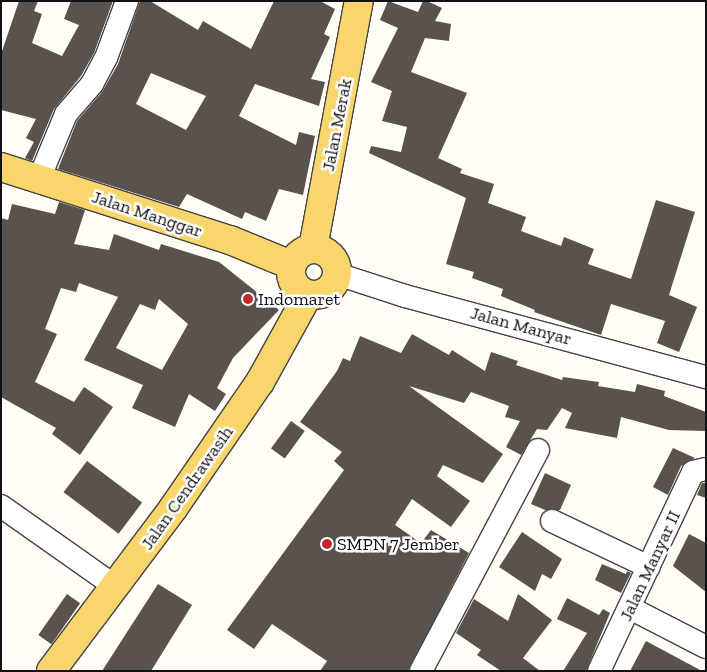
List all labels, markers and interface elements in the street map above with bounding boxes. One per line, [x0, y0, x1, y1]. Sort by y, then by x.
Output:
street label: Jalan Merak [317, 77, 357, 173]
street label: Jalan Manggar [89, 186, 205, 242]
place label: Indomaret [258, 288, 340, 310]
marker: Indomaret [242, 293, 254, 305]
street label: Jalan Manyar [468, 302, 574, 350]
street label: Jalan Cendrawasih [136, 422, 238, 554]
street label: Jalan Manyar II [615, 507, 685, 625]
place label: SMPN 7 Jember [337, 533, 460, 555]
marker: SMPN 7 Jember [321, 538, 333, 550]

